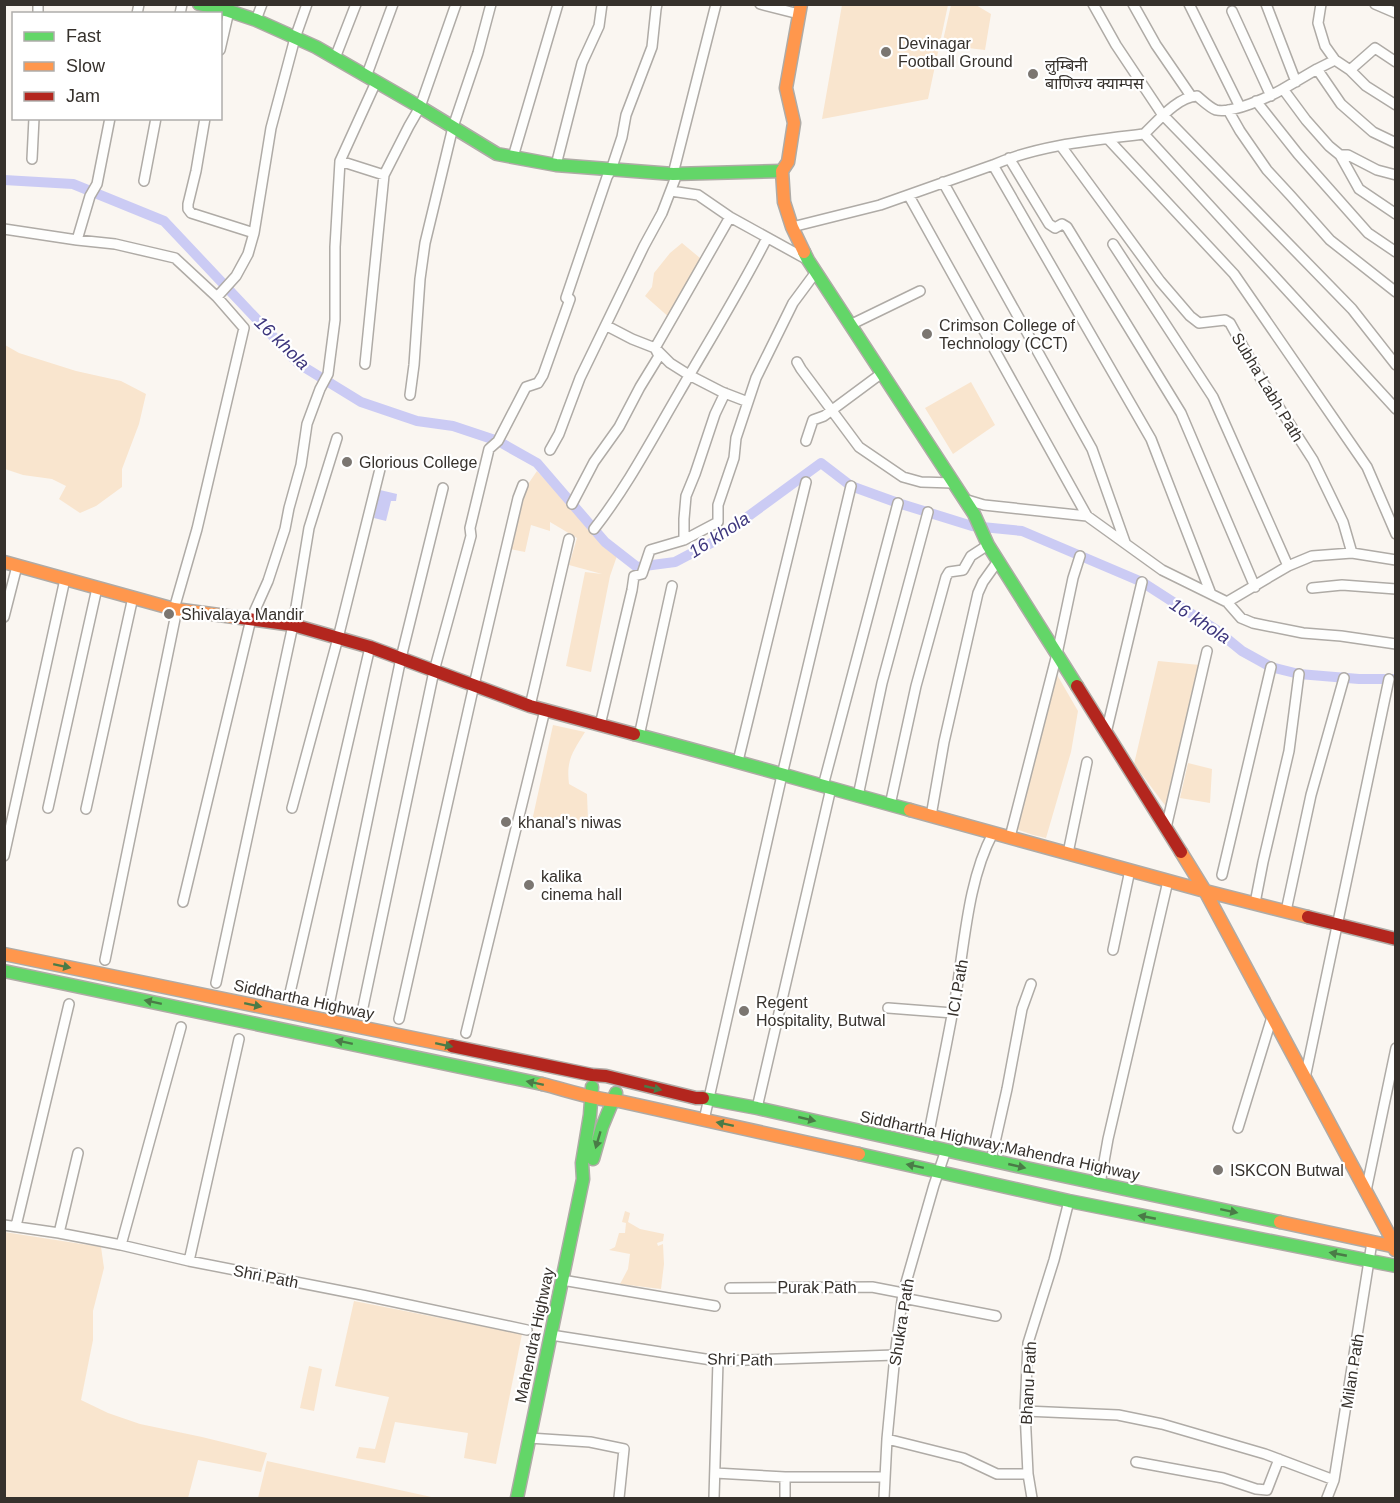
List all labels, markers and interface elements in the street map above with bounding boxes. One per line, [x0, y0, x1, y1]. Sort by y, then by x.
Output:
legend [12, 12, 222, 120]
text: Fast [66, 26, 101, 46]
place label: Devinagar Football Ground [898, 35, 1013, 70]
marker: Devinagar Football Ground [879, 45, 893, 59]
text: Slow [66, 56, 106, 76]
place label: लुम्बिनी बाणिज्य क्याम्पस [1045, 57, 1145, 92]
marker: लुम्बिनी बाणिज्य क्याम्पस [1026, 67, 1040, 81]
text: Jam [66, 86, 100, 106]
water label: 16 khola [251, 312, 313, 374]
place label: Crimson College of Technology (CCT) [939, 317, 1076, 352]
marker: Crimson College of Technology (CCT) [920, 327, 934, 341]
street label: Subha Labh Path [1228, 330, 1307, 445]
place label: Glorious College [359, 454, 477, 471]
marker: Glorious College [340, 455, 354, 469]
water label: 16 khola [685, 508, 753, 562]
water label: 16 khola [1166, 594, 1234, 648]
place label: Shivalaya Mandir [181, 606, 304, 623]
marker: Shivalaya Mandir [162, 607, 176, 621]
place label: khanal's niwas [518, 814, 622, 831]
marker: khanal's niwas [499, 815, 513, 829]
place label: kalika cinema hall [541, 868, 622, 903]
marker: kalika cinema hall [522, 878, 536, 892]
street label: ICI Path [944, 958, 971, 1018]
one-way arrow [53, 962, 72, 971]
street label: Siddhartha Highway [232, 976, 376, 1023]
place label: Regent Hospitality, Butwal [756, 994, 886, 1029]
one-way arrow [144, 997, 162, 1007]
one-way arrow [243, 1001, 262, 1011]
marker: Regent Hospitality, Butwal [737, 1004, 751, 1018]
one-way arrow [334, 1037, 353, 1046]
one-way arrow [434, 1041, 453, 1050]
one-way arrow [525, 1078, 544, 1087]
one-way arrow [644, 1084, 663, 1093]
street label: Siddhartha Highway;Mahendra Highway [858, 1107, 1141, 1183]
one-way arrow [797, 1115, 816, 1124]
one-way arrow [716, 1119, 734, 1129]
one-way arrow [593, 1131, 602, 1149]
one-way arrow [906, 1161, 925, 1170]
one-way arrow [1008, 1162, 1027, 1172]
place label: ISKCON Butwal [1230, 1162, 1344, 1179]
marker: ISKCON Butwal [1211, 1163, 1225, 1177]
one-way arrow [1219, 1207, 1238, 1217]
one-way arrow [1137, 1212, 1156, 1221]
one-way arrow [1328, 1249, 1347, 1258]
street label: Shri Path [232, 1262, 300, 1291]
street label: Mahendra Highway [512, 1266, 557, 1404]
street label: Shukra Path [886, 1277, 917, 1367]
street label: Purak Path [777, 1279, 857, 1296]
street label: Milan Path [1338, 1332, 1367, 1410]
street label: Bhanu Path [1018, 1341, 1039, 1425]
street label: Shri Path [707, 1350, 773, 1369]

